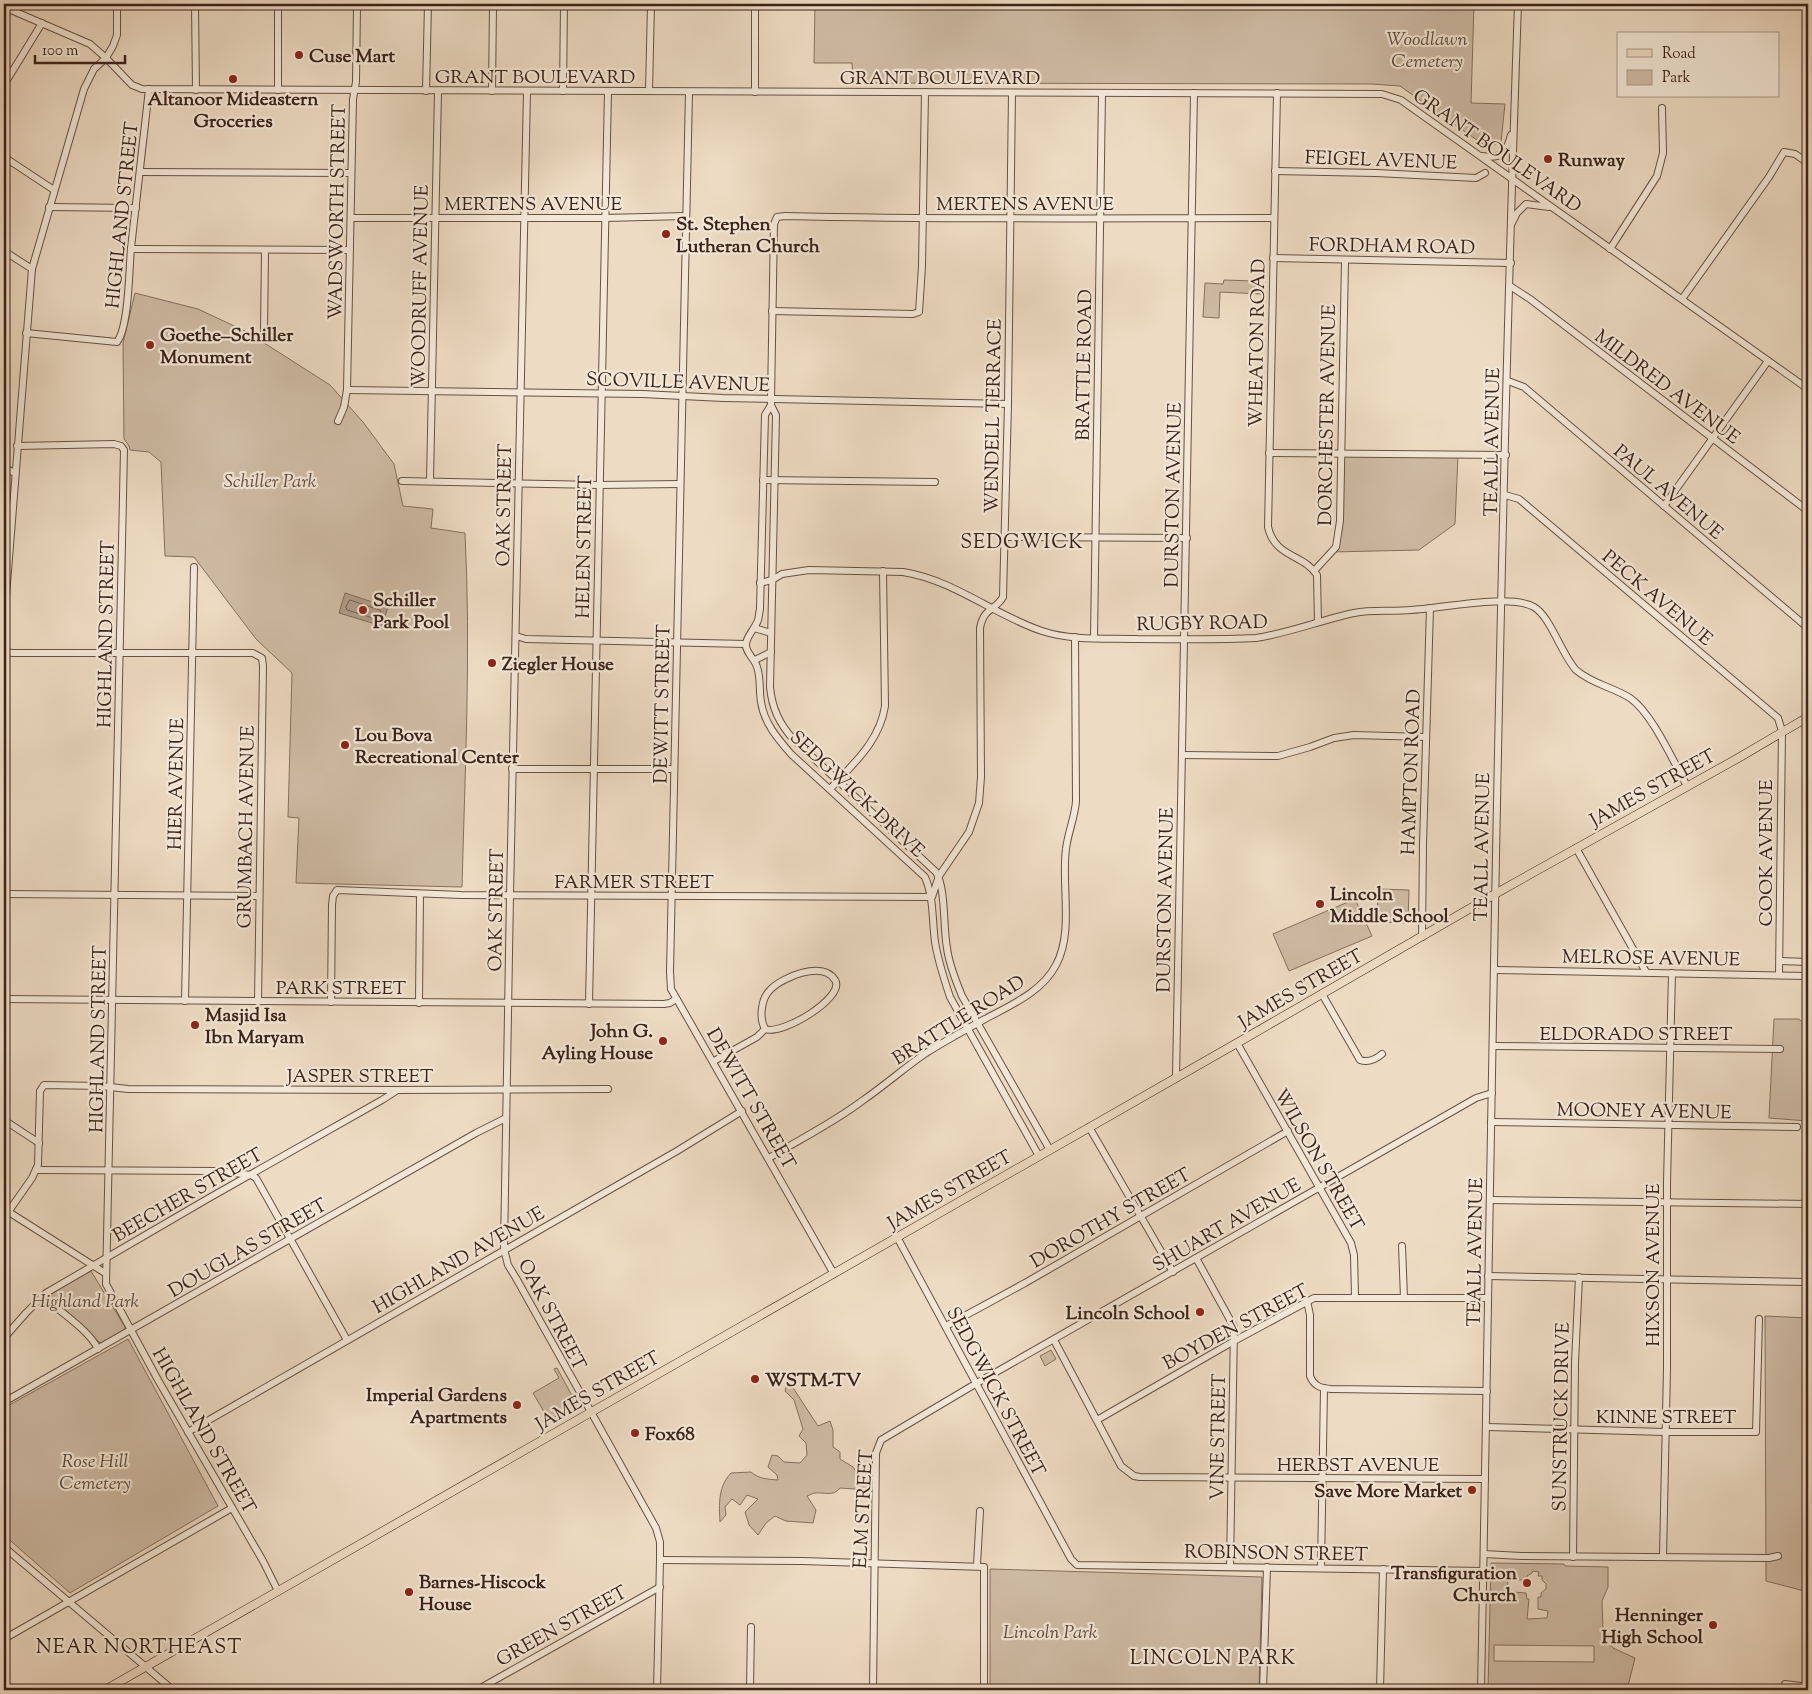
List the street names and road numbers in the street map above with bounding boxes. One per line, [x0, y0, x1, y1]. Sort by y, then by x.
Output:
street label: GRANT BOULEVARD [435, 65, 635, 92]
street label: GRANT BOULEVARD [840, 66, 1040, 93]
street label: GRANT BOULEVARD [1407, 83, 1586, 221]
street label: WADSWORTH STREET [323, 104, 354, 320]
street label: HIGHLAND STREET [100, 121, 147, 310]
street label: FEIGEL AVENUE [1304, 145, 1458, 178]
street label: WOODRUFF AVENUE [406, 184, 437, 388]
street label: MERTENS AVENUE [444, 192, 622, 219]
street label: MERTENS AVENUE [936, 192, 1114, 219]
street label: FORDHAM ROAD [1309, 233, 1475, 262]
street label: WHEATON ROAD [1244, 258, 1273, 428]
street label: BRATTLE ROAD [1071, 289, 1100, 441]
street label: DORCHESTER AVENUE [1313, 303, 1344, 526]
street label: WENDELL TERRACE [979, 318, 1010, 514]
street label: MILDRED AVENUE [1588, 324, 1745, 452]
street label: SCOVILLE AVENUE [585, 367, 771, 400]
street label: TEALL AVENUE [1479, 367, 1508, 517]
street label: DURSTON AVENUE [1159, 402, 1190, 588]
street label: PAUL AVENUE [1607, 439, 1729, 547]
street label: OAK STREET [491, 443, 520, 567]
street label: HELEN STREET [571, 475, 600, 619]
street label: HIGHLAND STREET [92, 540, 123, 728]
street label: PECK AVENUE [1595, 545, 1718, 654]
street label: RUGBY ROAD [1136, 610, 1268, 639]
street label: DEWITT STREET [649, 624, 678, 784]
street label: HAMPTON ROAD [1396, 689, 1429, 855]
street label: HIER AVENUE [163, 717, 192, 850]
street label: GRUMBACH AVENUE [232, 725, 263, 929]
street label: SEDGWICK DRIVE [783, 725, 930, 865]
street label: JAMES STREET [1585, 743, 1721, 835]
street label: TEALL AVENUE [1469, 772, 1498, 922]
street label: COOK AVENUE [1754, 779, 1781, 927]
street label: DURSTON AVENUE [1151, 807, 1182, 993]
street label: OAK STREET [483, 848, 512, 972]
street label: FARMER STREET [554, 870, 714, 897]
street label: JAMES STREET [1233, 944, 1369, 1037]
street label: MELROSE AVENUE [1562, 944, 1741, 975]
street label: HIGHLAND STREET [84, 945, 115, 1133]
street label: BRATTLE ROAD [888, 969, 1031, 1073]
street label: PARK STREET [276, 976, 406, 1003]
street label: ELDORADO STREET [1539, 1022, 1733, 1049]
street label: DEWITT STREET [698, 1024, 801, 1175]
street label: JASPER STREET [286, 1064, 433, 1091]
street label: WILSON STREET [1266, 1084, 1369, 1236]
street label: MOONEY AVENUE [1556, 1097, 1732, 1128]
street label: BEECHER STREET [108, 1142, 268, 1250]
street label: JAMES STREET [882, 1145, 1018, 1238]
street label: DOROTHY STREET [1026, 1162, 1196, 1276]
street label: SHUART AVENUE [1148, 1172, 1307, 1280]
street label: TEALL AVENUE [1462, 1177, 1491, 1327]
street label: HIXSON AVENUE [1641, 1183, 1668, 1347]
street label: DOUGLAS STREET [164, 1193, 332, 1306]
street label: HIGHLAND AVENUE [368, 1201, 551, 1322]
street label: OAK STREET [510, 1254, 592, 1376]
street label: BOYDEN STREET [1159, 1278, 1314, 1378]
street label: SEDGWICK STREET [939, 1303, 1051, 1482]
street label: SUNSTRUCK DRIVE [1547, 1322, 1578, 1512]
street label: HIGHLAND STREET [144, 1343, 261, 1519]
street label: JAMES STREET [530, 1346, 666, 1439]
street label: VINE STREET [1205, 1373, 1234, 1501]
street label: KINNE STREET [1596, 1405, 1736, 1432]
street label: ELM STREET [848, 1449, 881, 1569]
street label: HERBST AVENUE [1277, 1453, 1440, 1480]
street label: ROBINSON STREET [1184, 1539, 1368, 1570]
street label: GREEN STREET [492, 1580, 633, 1674]

